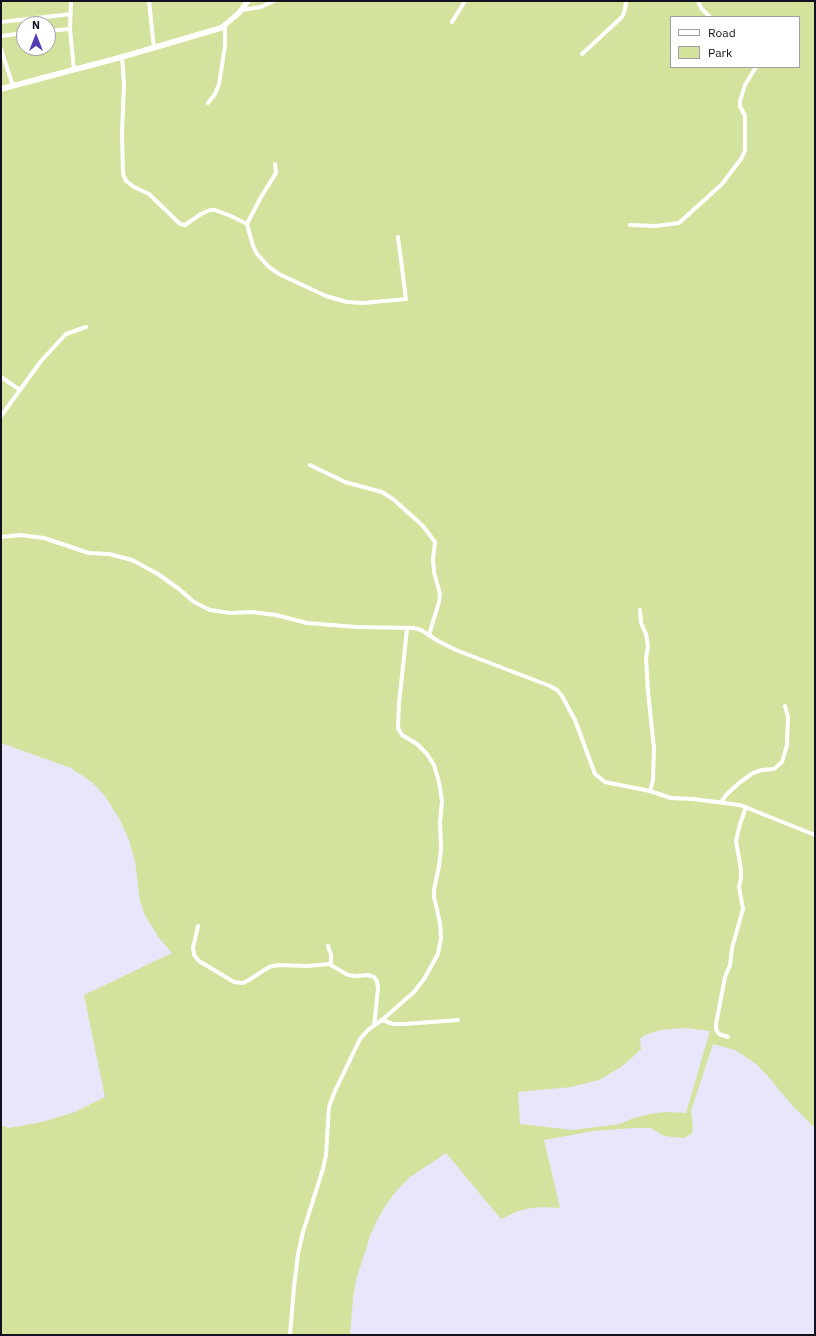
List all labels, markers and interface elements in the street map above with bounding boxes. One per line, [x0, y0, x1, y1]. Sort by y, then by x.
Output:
north arrow [16, 16, 56, 56]
legend [670, 16, 800, 68]
text: N [32, 18, 40, 32]
text: Road [708, 25, 736, 40]
text: Park [708, 45, 732, 60]

